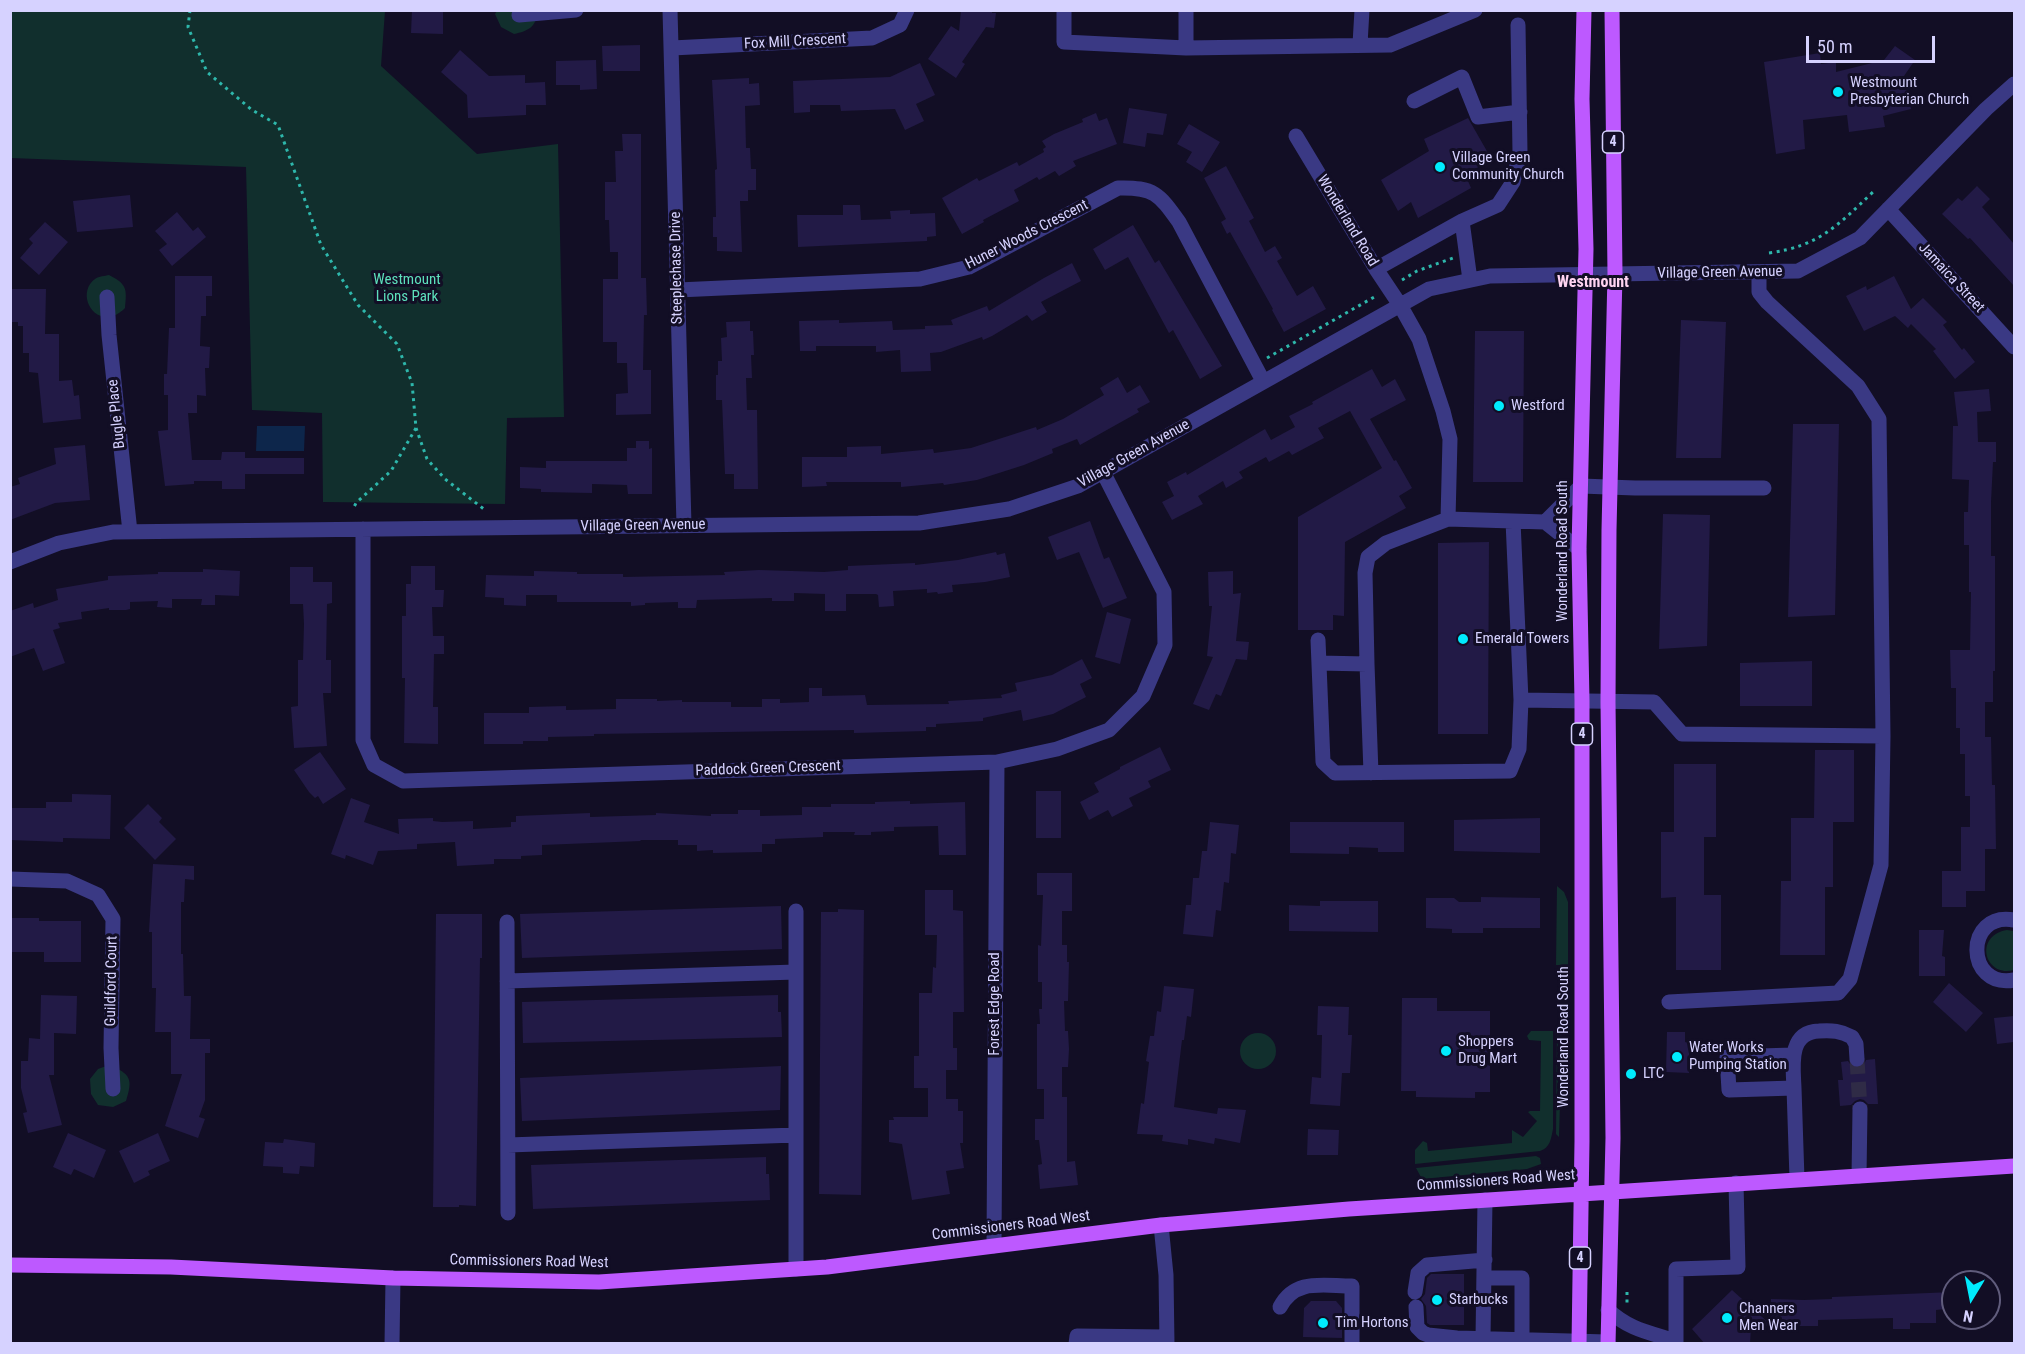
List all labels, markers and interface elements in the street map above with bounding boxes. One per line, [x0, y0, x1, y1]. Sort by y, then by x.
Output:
scale bar [1809, 24, 1938, 62]
street label: Fox Mill Crescent [744, 30, 846, 54]
text: 50 m [1817, 36, 1852, 57]
place label: Westmount Presbyterian Church [1850, 74, 1969, 109]
marker: Westmount Presbyterian Church [1831, 85, 1845, 99]
road number: 4 [1602, 131, 1624, 153]
place label: Village Green Community Church [1452, 149, 1564, 184]
marker: Village Green Community Church [1433, 160, 1447, 174]
street label: Wonderland Road [1313, 172, 1381, 270]
street label: Huner Woods Crescent [963, 196, 1091, 274]
street label: Steeplechase Drive [667, 211, 687, 325]
street label: Jamaica Street [1914, 239, 1988, 317]
street label: Village Green Avenue [1657, 263, 1783, 283]
park label: Westmount Lions Park [373, 271, 441, 306]
district label: Westmount [1557, 273, 1629, 293]
street label: Bugle Place [104, 378, 130, 450]
place label: Westford [1511, 397, 1565, 415]
marker: Westford [1492, 399, 1506, 413]
street label: Village Green Avenue [1075, 416, 1193, 492]
street label: Wonderland Road South [1554, 480, 1572, 622]
street label: Village Green Avenue [580, 516, 706, 536]
place label: Emerald Towers [1475, 630, 1569, 648]
marker: Emerald Towers [1456, 632, 1470, 646]
road number: 4 [1572, 723, 1592, 745]
street label: Paddock Green Crescent [695, 757, 841, 781]
street label: Guildford Court [102, 936, 122, 1026]
street label: Forest Edge Road [986, 952, 1004, 1056]
street label: Wonderland Road South [1555, 966, 1573, 1108]
place label: Shoppers Drug Mart [1458, 1033, 1517, 1068]
place label: Water Works Pumping Station [1689, 1039, 1787, 1074]
marker: Shoppers Drug Mart [1439, 1044, 1453, 1058]
marker: Water Works Pumping Station [1670, 1050, 1684, 1064]
place label: LTC [1643, 1065, 1664, 1083]
marker: LTC [1624, 1067, 1638, 1081]
street label: Commissioners Road West [1416, 1166, 1576, 1196]
street label: Commissioners Road West [931, 1207, 1091, 1245]
road number: 4 [1570, 1247, 1590, 1269]
street label: Commissioners Road West [449, 1252, 609, 1272]
north arrow [1941, 1270, 2001, 1330]
place label: Starbucks [1449, 1291, 1508, 1309]
marker: Starbucks [1430, 1293, 1444, 1307]
place label: Channers Men Wear [1739, 1300, 1798, 1335]
text: N [1962, 1306, 1975, 1326]
marker: Channers Men Wear [1720, 1311, 1734, 1325]
place label: Tim Hortons [1335, 1314, 1409, 1332]
marker: Tim Hortons [1316, 1316, 1330, 1330]

